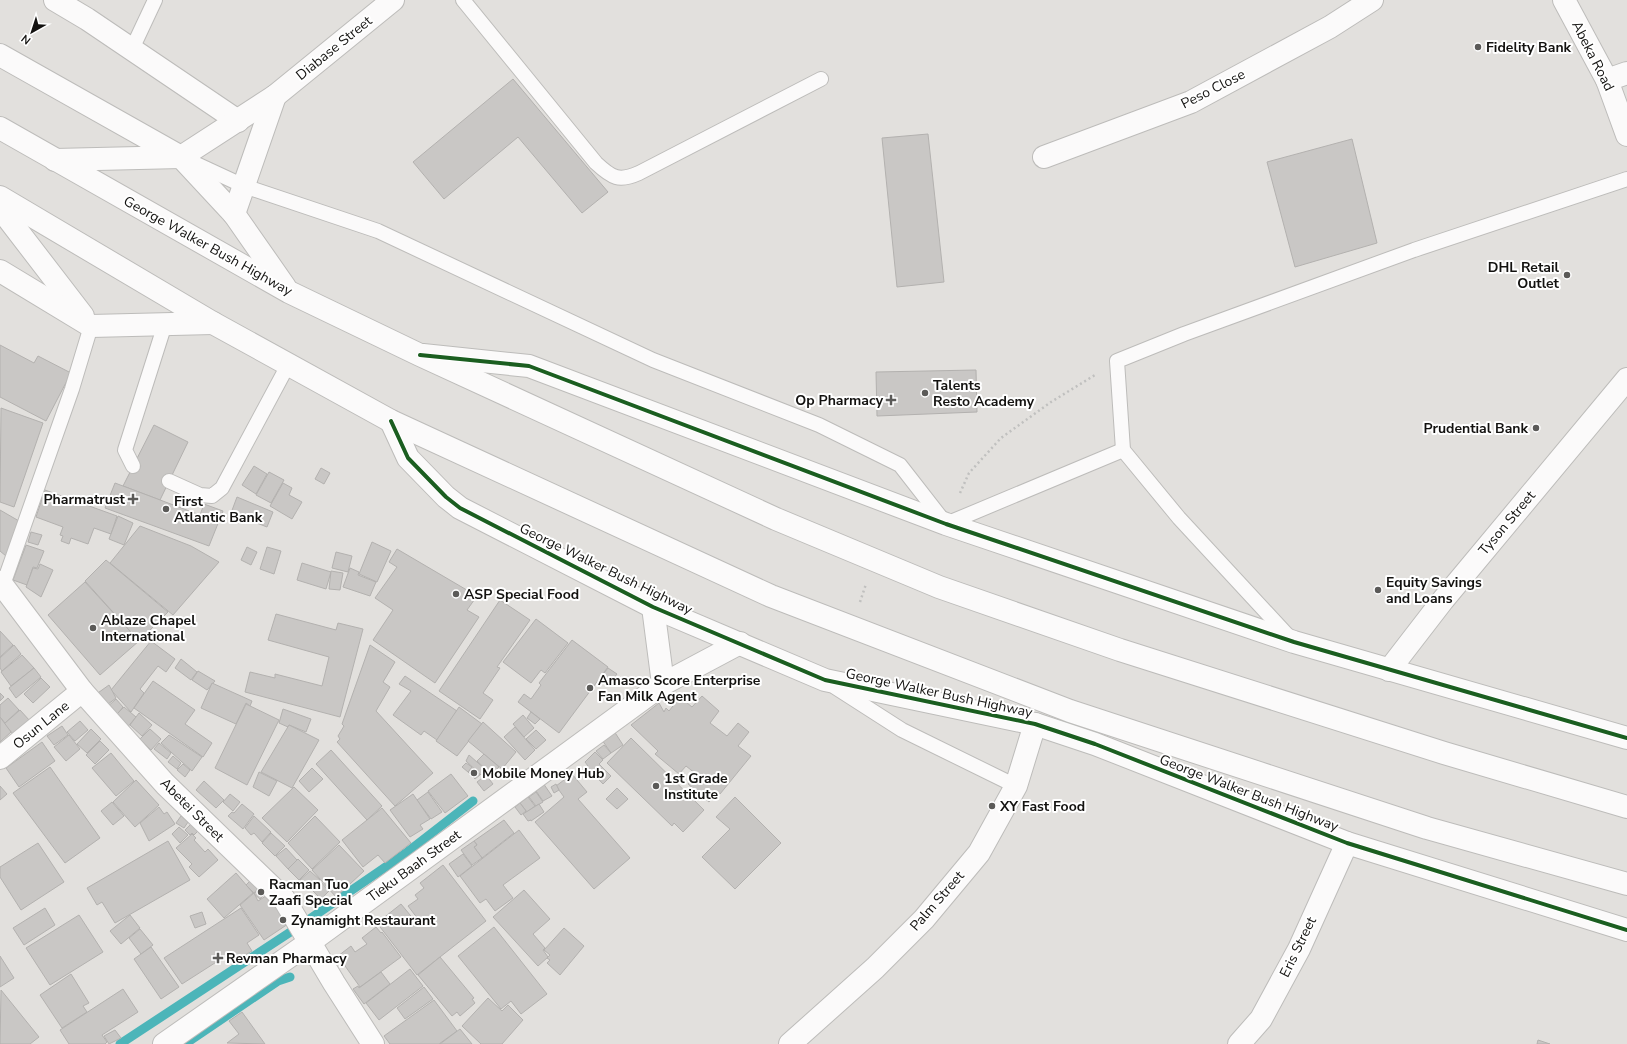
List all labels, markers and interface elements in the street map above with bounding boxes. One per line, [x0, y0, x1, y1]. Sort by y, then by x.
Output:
street label: Diabase Street [292, 11, 376, 85]
north arrow [12, 12, 52, 52]
street label: Abeka Road [1567, 18, 1619, 94]
text: N [18, 31, 34, 48]
place label: Fidelity Bank [1486, 38, 1572, 57]
marker: Fidelity Bank [1473, 42, 1483, 52]
street label: Peso Close [1178, 65, 1248, 113]
street label: George Walker Bush Highway [120, 192, 297, 301]
place label: DHL Retail Outlet [1488, 258, 1560, 293]
marker: DHL Retail Outlet [1562, 270, 1572, 280]
place label: Talents Resto Academy [933, 376, 1035, 411]
marker: Talents Resto Academy [920, 388, 930, 398]
place label: Op Pharmacy [795, 391, 884, 410]
marker: Op Pharmacy [886, 395, 896, 405]
place label: Prudential Bank [1423, 419, 1528, 438]
marker: Prudential Bank [1531, 423, 1541, 433]
street label: Tyson Street [1474, 487, 1540, 559]
place label: Pharmatrust [43, 490, 126, 509]
place label: First Atlantic Bank [174, 492, 263, 527]
marker: Pharmatrust [128, 494, 138, 504]
marker: First Atlantic Bank [161, 504, 171, 514]
street label: George Walker Bush Highway [516, 519, 696, 620]
place label: Equity Savings and Loans [1386, 573, 1482, 608]
place label: ASP Special Food [464, 585, 579, 604]
marker: Equity Savings and Loans [1373, 585, 1383, 595]
marker: ASP Special Food [451, 589, 461, 599]
place label: Ablaze Chapel International [101, 611, 196, 646]
marker: Ablaze Chapel International [88, 623, 98, 633]
street label: George Walker Bush Highway [844, 664, 1035, 722]
place label: Amasco Score Enterprise Fan Milk Agent [598, 671, 761, 706]
marker: Amasco Score Enterprise Fan Milk Agent [585, 683, 595, 693]
street label: Osun Lane [9, 696, 73, 754]
street label: George Walker Bush Highway [1157, 750, 1342, 836]
place label: Mobile Money Hub [482, 764, 604, 783]
marker: Mobile Money Hub [469, 768, 479, 778]
place label: 1st Grade Institute [664, 769, 728, 804]
street label: Abetei Street [156, 774, 228, 846]
marker: 1st Grade Institute [651, 781, 661, 791]
place label: XY Fast Food [999, 797, 1085, 816]
marker: XY Fast Food [987, 801, 997, 811]
street label: Tieku Baah Street [363, 825, 465, 906]
street label: Palm Street [906, 867, 968, 935]
place label: Racman Tuo Zaafi Special [269, 875, 353, 910]
marker: Racman Tuo Zaafi Special [256, 887, 266, 897]
place label: Zynamight Restaurant [291, 911, 436, 930]
street label: Eris Street [1275, 914, 1321, 980]
marker: Zynamight Restaurant [278, 915, 288, 925]
place label: Revman Pharmacy [226, 949, 347, 968]
marker: Revman Pharmacy [213, 953, 223, 963]

